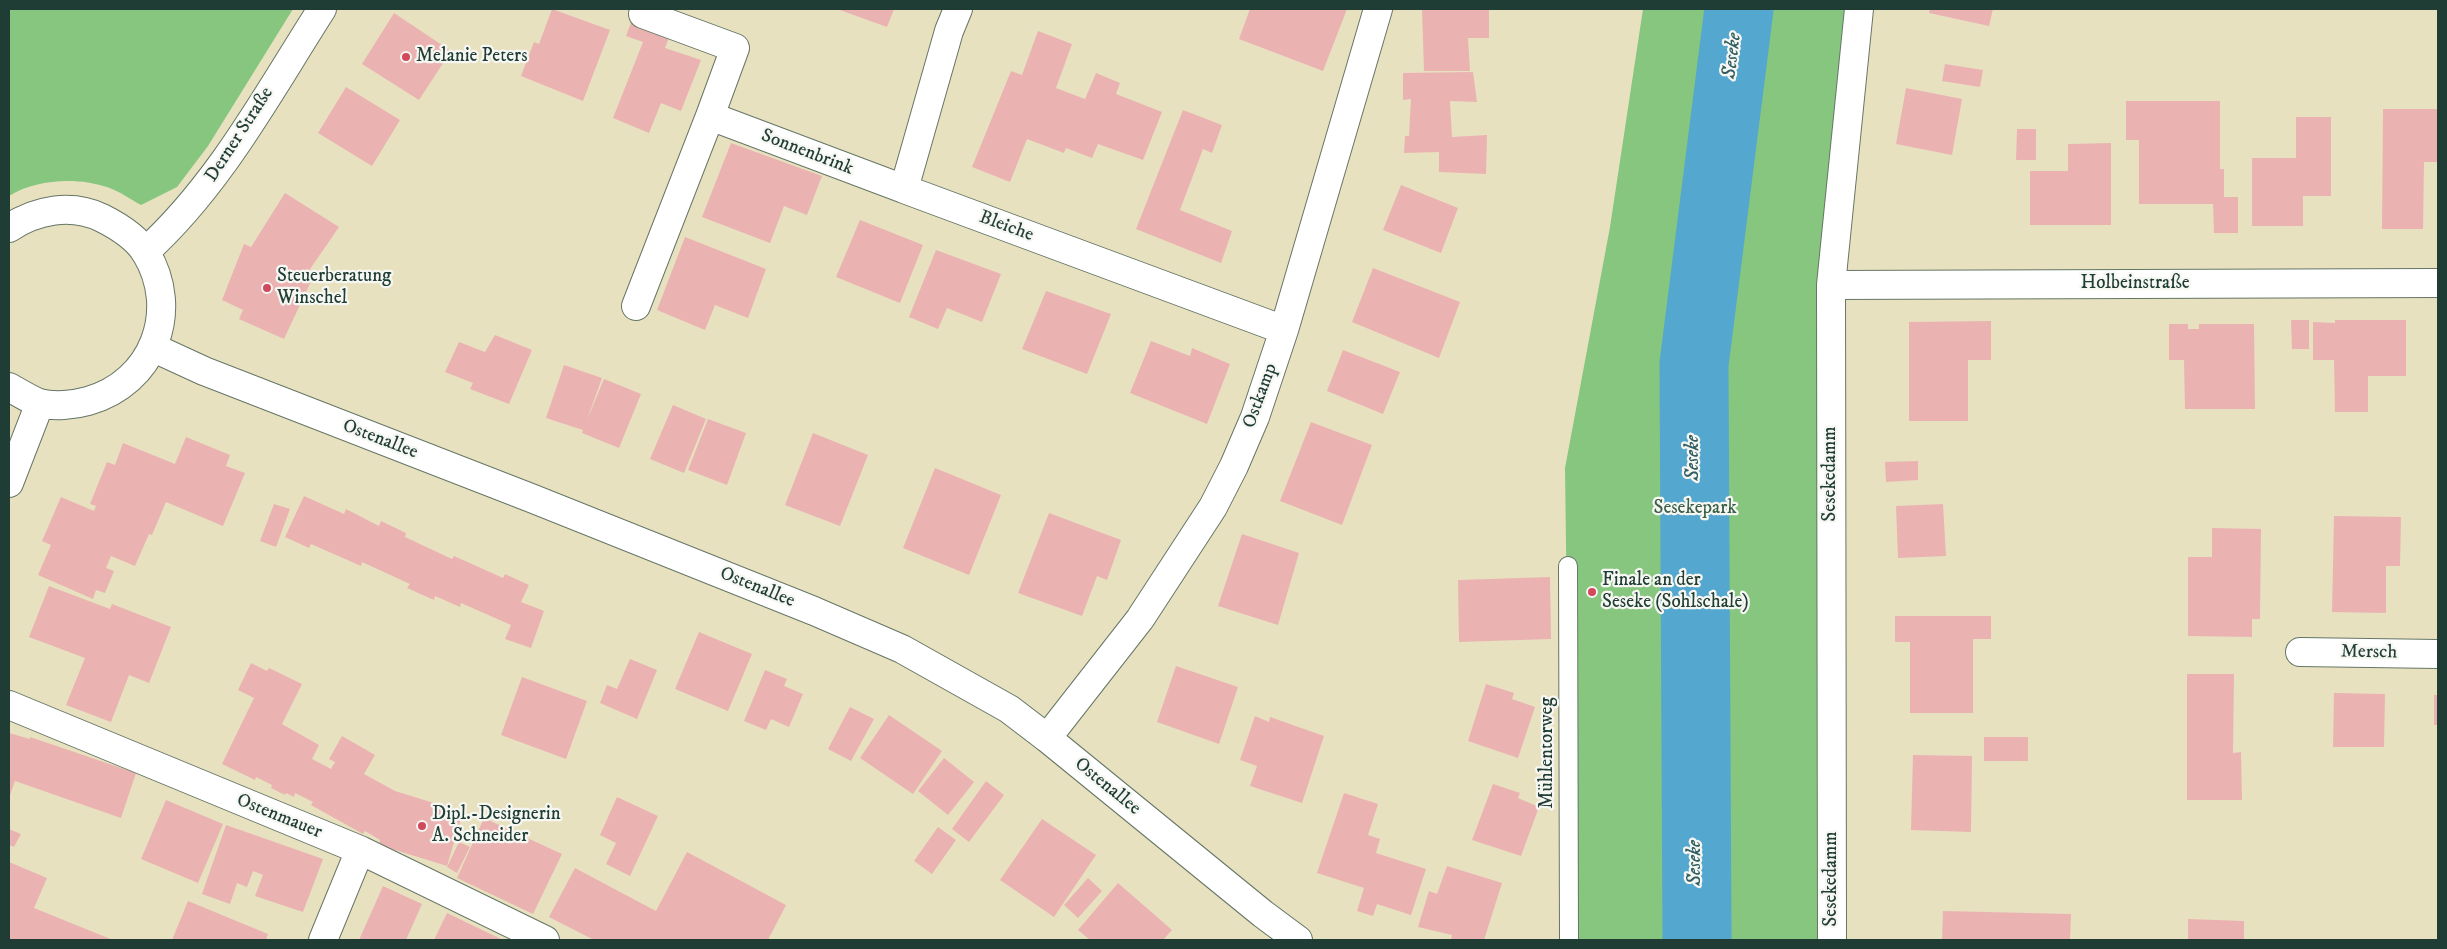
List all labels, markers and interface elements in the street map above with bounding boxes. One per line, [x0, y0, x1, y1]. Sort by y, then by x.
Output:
water label: Seseke [1718, 32, 1748, 80]
place label: Melanie Peters [416, 46, 528, 68]
marker: Melanie Peters [400, 51, 412, 63]
street label: Derner Straße [201, 83, 279, 187]
street label: Sonnenbrink [758, 125, 856, 181]
street label: Bleiche [976, 207, 1036, 247]
place label: Steuerberatung Winschel [277, 266, 391, 310]
street label: Holbeinstraße [2080, 273, 2190, 295]
marker: Steuerberatung Winschel [261, 282, 273, 294]
street label: Ostkamp [1239, 361, 1283, 431]
street label: Ostenallee [339, 415, 421, 465]
street label: Sesekedamm [1820, 426, 1842, 522]
water label: Seseke [1682, 435, 1706, 481]
park label: Sesekepark [1653, 498, 1737, 520]
street label: Ostenallee [716, 563, 798, 613]
place label: Finale an der Seseke (Sohlschale) [1602, 570, 1749, 614]
marker: Finale an der Seseke (Sohlschale) [1586, 586, 1598, 598]
street label: Mersch [2341, 641, 2397, 665]
street label: Mühlentorweg [1537, 697, 1559, 809]
street label: Ostenallee [1069, 753, 1145, 821]
street label: Ostenmauer [233, 790, 325, 844]
place label: Dipl.-Designerin A. Schneider [432, 804, 561, 848]
marker: Dipl.-Designerin A. Schneider [416, 820, 428, 832]
street label: Sesekedamm [1821, 831, 1843, 927]
water label: Seseke [1684, 840, 1708, 886]

